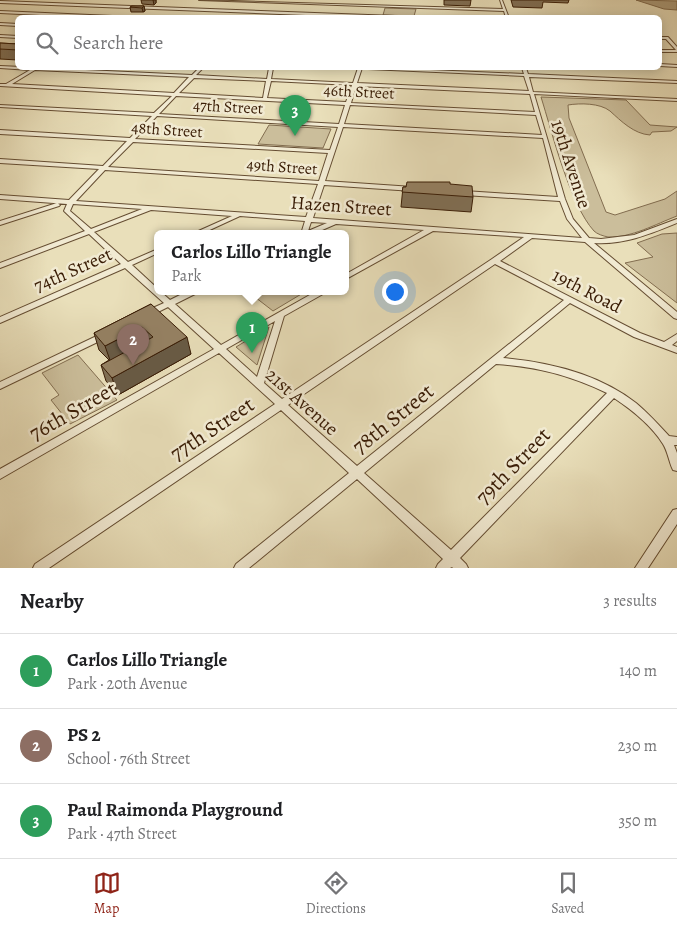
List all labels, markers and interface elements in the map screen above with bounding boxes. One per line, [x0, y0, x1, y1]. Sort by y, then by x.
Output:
search box [15, 15, 662, 70]
icon: search [33, 29, 61, 57]
text: Search here [73, 30, 163, 56]
street label: 46th Street [323, 79, 395, 105]
street label: 47th Street [192, 94, 264, 120]
pin: 3 [279, 95, 311, 136]
street label: 19th Avenue [544, 116, 598, 212]
street label: 48th Street [131, 117, 203, 143]
street label: 49th Street [246, 154, 318, 180]
street label: Hazen Street [290, 190, 392, 222]
popup [154, 230, 349, 295]
text: Carlos Lillo Triangle [171, 239, 332, 265]
street label: 74th Street [30, 241, 116, 299]
street label: 19th Road [548, 262, 627, 320]
text: Park [171, 265, 201, 287]
your location [382, 279, 408, 305]
pin: 1 [236, 312, 268, 353]
pin: 2 [117, 324, 149, 365]
street label: 21st Avenue [260, 362, 344, 442]
street label: 76th Street [24, 374, 122, 448]
street label: 78th Street [346, 377, 440, 461]
street label: 77th Street [164, 390, 260, 468]
street label: 79th Street [469, 421, 557, 511]
text: Nearby [20, 587, 83, 615]
text: 3 results [603, 590, 657, 612]
text: Carlos Lillo Triangle [67, 647, 227, 673]
text: 1 [33, 660, 39, 682]
text: 140 m [619, 660, 657, 682]
text: Park · 20th Avenue [67, 673, 187, 695]
text: PS 2 [67, 722, 101, 748]
text: 2 [32, 735, 40, 757]
text: 230 m [618, 735, 657, 757]
text: School · 76th Street [67, 748, 190, 770]
text: Paul Raimonda Playground [67, 797, 283, 823]
text: 3 [33, 810, 39, 832]
text: 350 m [618, 810, 657, 832]
text: Park · 47th Street [67, 823, 177, 845]
tab: Map [93, 869, 121, 918]
tab: Directions [306, 869, 366, 918]
tab: Saved [551, 869, 584, 918]

